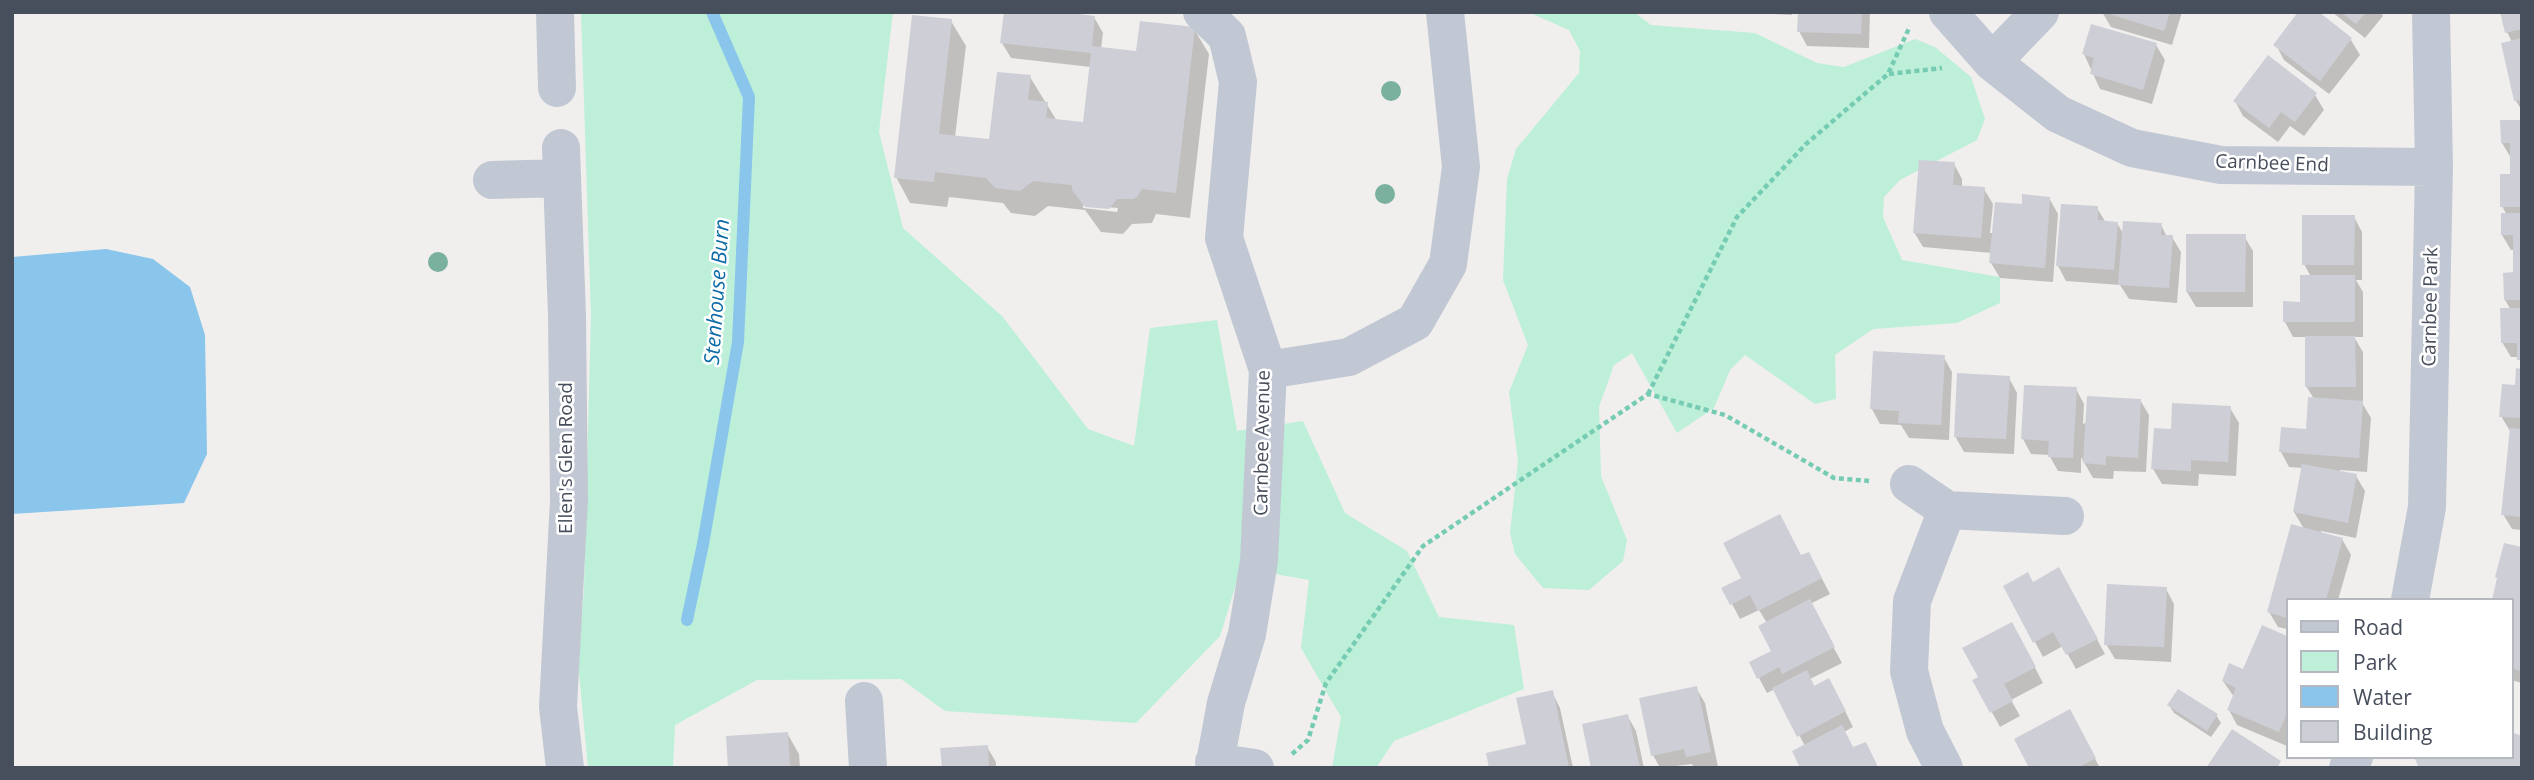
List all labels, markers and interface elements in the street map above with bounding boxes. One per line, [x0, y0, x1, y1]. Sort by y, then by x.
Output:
street label: Carnbee End [2215, 151, 2329, 177]
water label: Stenhouse Burn [700, 218, 736, 366]
street label: Carnbee Park [2419, 247, 2443, 367]
street label: Carnbee Avenue [1250, 370, 1276, 516]
street label: Ellen's Glen Road [556, 382, 578, 534]
legend [2286, 598, 2513, 759]
text: Road [2353, 613, 2403, 641]
text: Park [2353, 648, 2397, 676]
text: Water [2353, 683, 2412, 711]
text: Building [2353, 718, 2432, 746]

